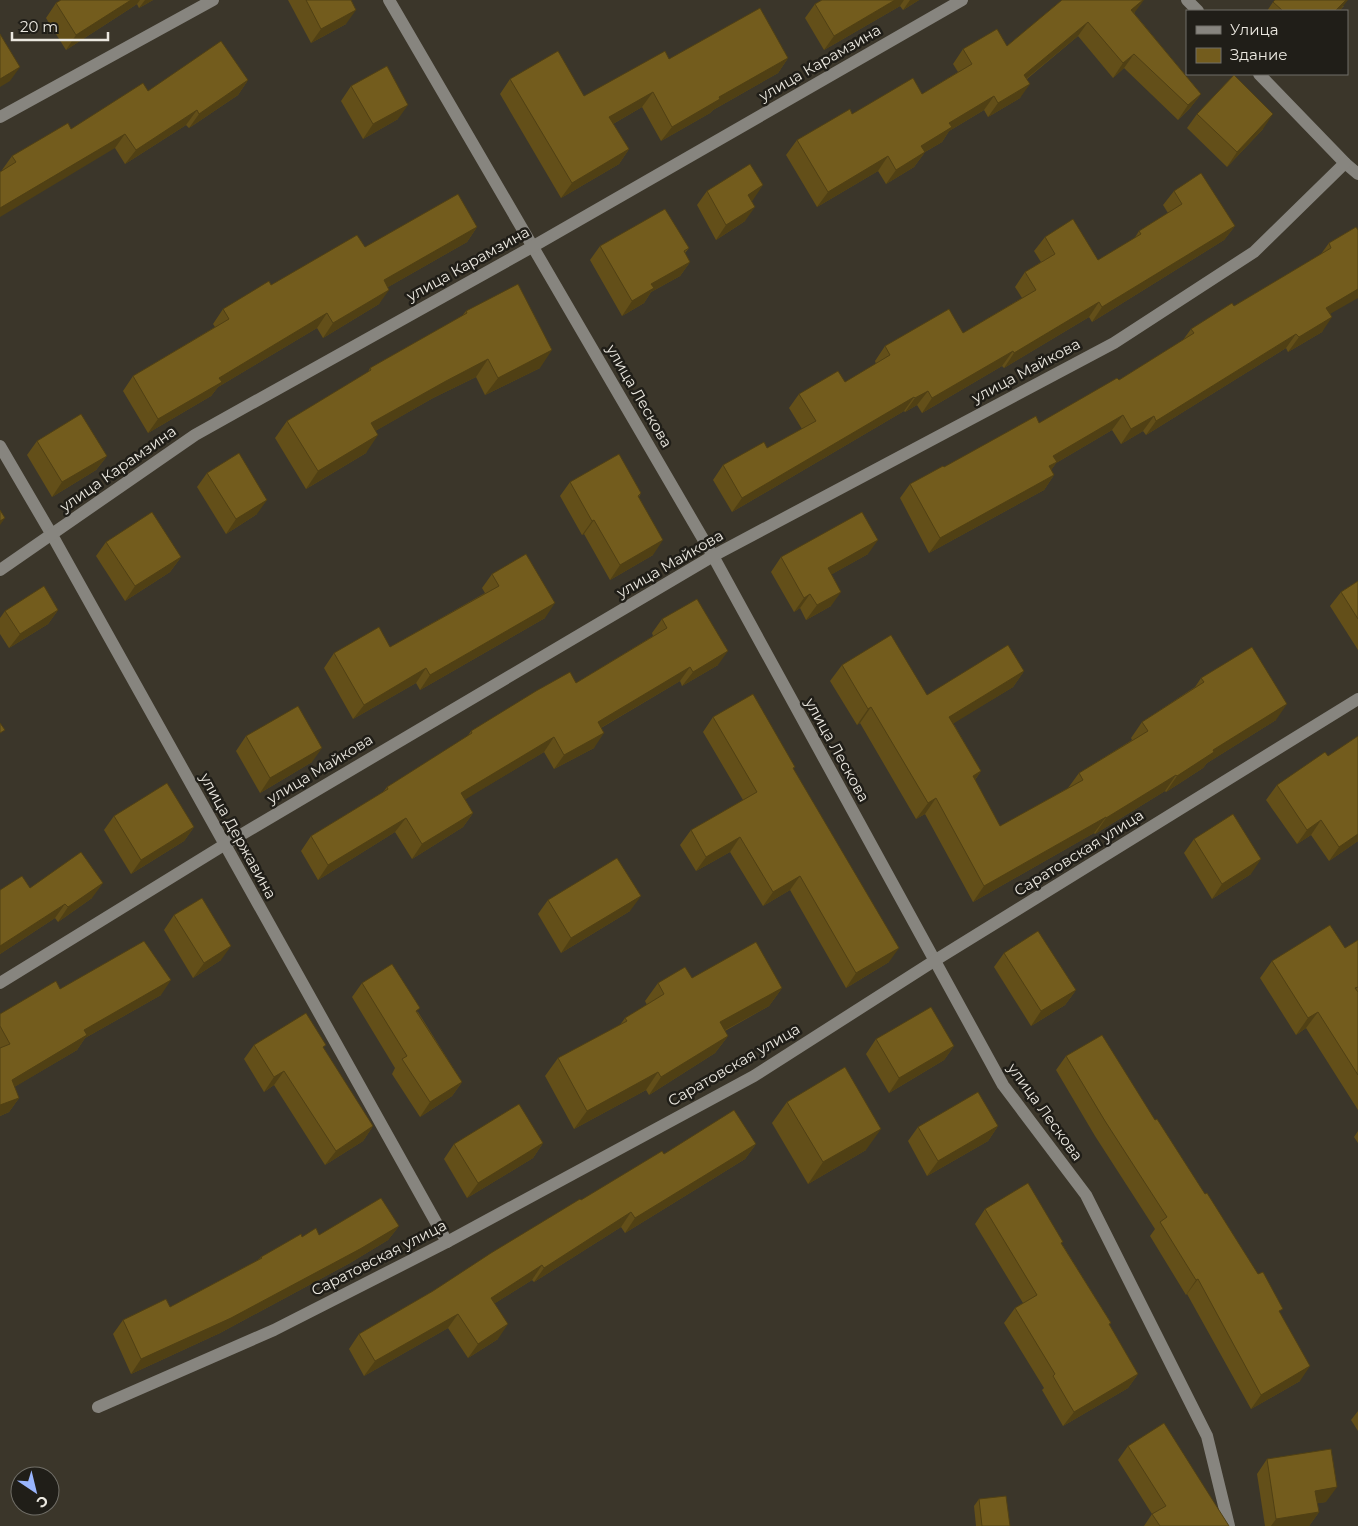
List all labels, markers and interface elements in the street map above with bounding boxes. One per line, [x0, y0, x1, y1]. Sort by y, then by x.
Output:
scale bar [12, 10, 109, 42]
legend [1186, 10, 1348, 75]
text: 20 m [20, 17, 58, 36]
street label: улица Карамзина [754, 20, 884, 106]
text: Улица [1230, 20, 1278, 39]
text: Здание [1230, 45, 1288, 64]
street label: улица Карамзина [402, 222, 533, 306]
street label: улица Майкова [967, 334, 1083, 408]
street label: улица Лескова [602, 340, 677, 451]
street label: улица Карамзина [55, 421, 180, 516]
street label: улица Майкова [612, 525, 727, 602]
street label: улица Лескова [800, 693, 874, 805]
street label: улица Майкова [263, 729, 376, 808]
street label: улица Державина [195, 769, 281, 902]
street label: Саратовская улица [1010, 805, 1147, 900]
street label: Саратовская улица [664, 1019, 803, 1110]
street label: улица Лескова [1003, 1058, 1087, 1164]
street label: Саратовская улица [308, 1215, 450, 1300]
north arrow [10, 1466, 60, 1516]
text: С [33, 1491, 52, 1512]

